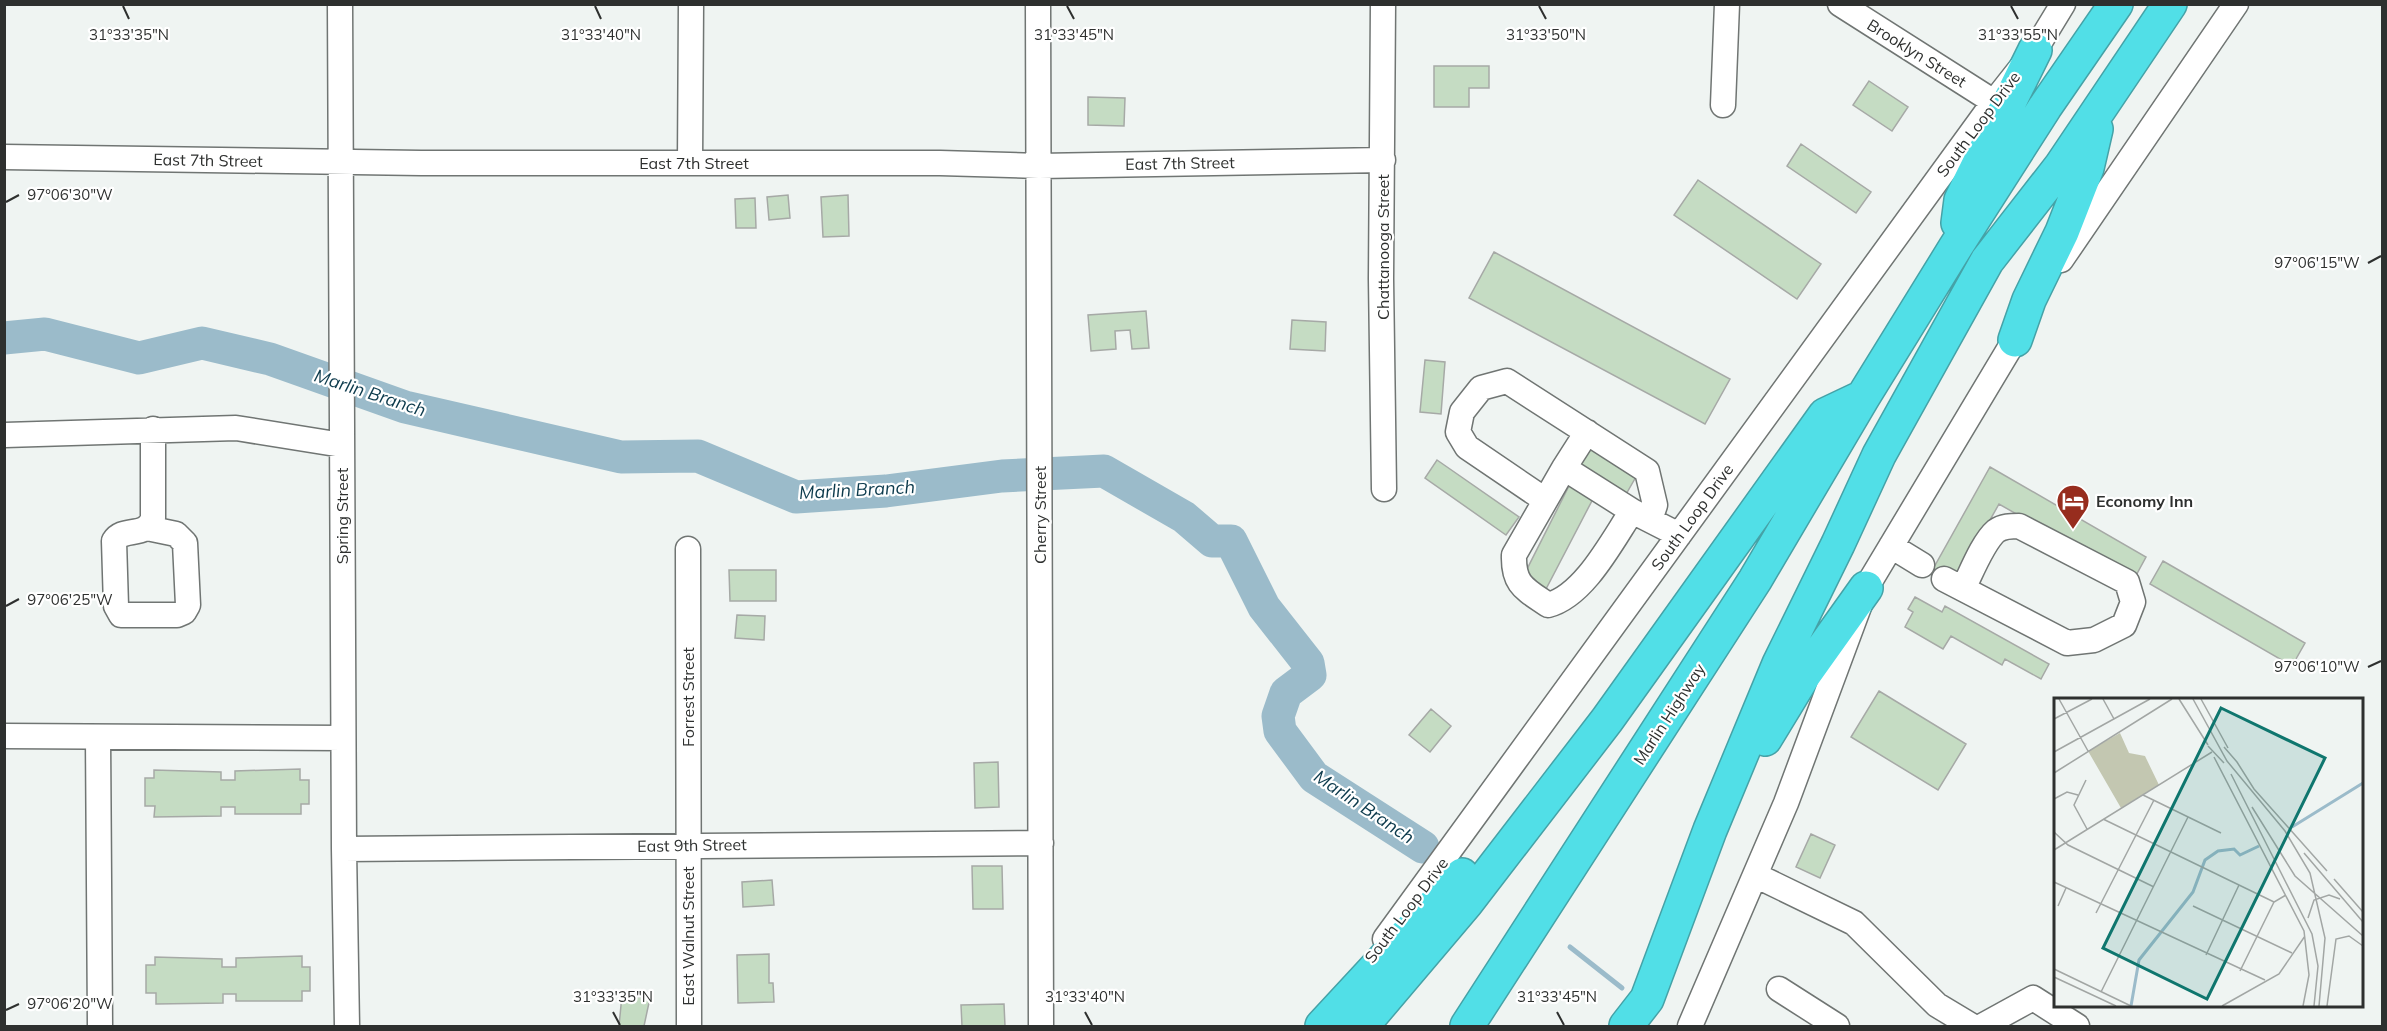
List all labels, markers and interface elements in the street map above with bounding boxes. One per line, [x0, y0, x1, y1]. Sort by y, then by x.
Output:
street label: Brooklyn Street [1864, 15, 1971, 92]
text: 31°33'35"N [89, 25, 169, 44]
text: 31°33'40"N [561, 25, 641, 44]
text: 31°33'45"N [1034, 25, 1114, 44]
text: 31°33'50"N [1506, 25, 1586, 44]
text: 31°33'55"N [1978, 25, 2058, 44]
street label: South Loop Drive [1932, 67, 2024, 181]
street label: East 7th Street [153, 149, 263, 171]
street label: East 7th Street [1125, 152, 1235, 174]
street label: East 7th Street [639, 153, 749, 173]
street label: Chattanooga Street [1373, 174, 1393, 320]
text: 97°06'30"W [27, 185, 113, 204]
text: 97°06'15"W [2274, 253, 2360, 272]
water label: Marlin Branch [311, 364, 429, 421]
street label: South Loop Drive [1647, 460, 1737, 574]
street label: Cherry Street [1030, 466, 1050, 564]
street label: Spring Street [332, 467, 352, 564]
water label: Marlin Branch [798, 475, 916, 504]
hotel icon: Economy Inn [2055, 483, 2091, 530]
place label: Economy Inn [2096, 491, 2193, 511]
text: 97°06'25"W [27, 590, 113, 609]
street label: Forrest Street [678, 647, 698, 747]
text: 97°06'10"W [2274, 657, 2360, 676]
street label: Marlin Highway [1629, 659, 1710, 769]
inset map [2054, 698, 2363, 1007]
water label: Marlin Branch [1310, 765, 1419, 849]
street label: East 9th Street [637, 834, 747, 856]
street label: South Loop Drive [1360, 853, 1452, 967]
street label: East Walnut Street [678, 866, 698, 1006]
text: 31°33'35"N [573, 987, 653, 1006]
text: 31°33'40"N [1045, 987, 1125, 1006]
text: 31°33'45"N [1517, 987, 1597, 1006]
text: 97°06'20"W [27, 994, 113, 1013]

